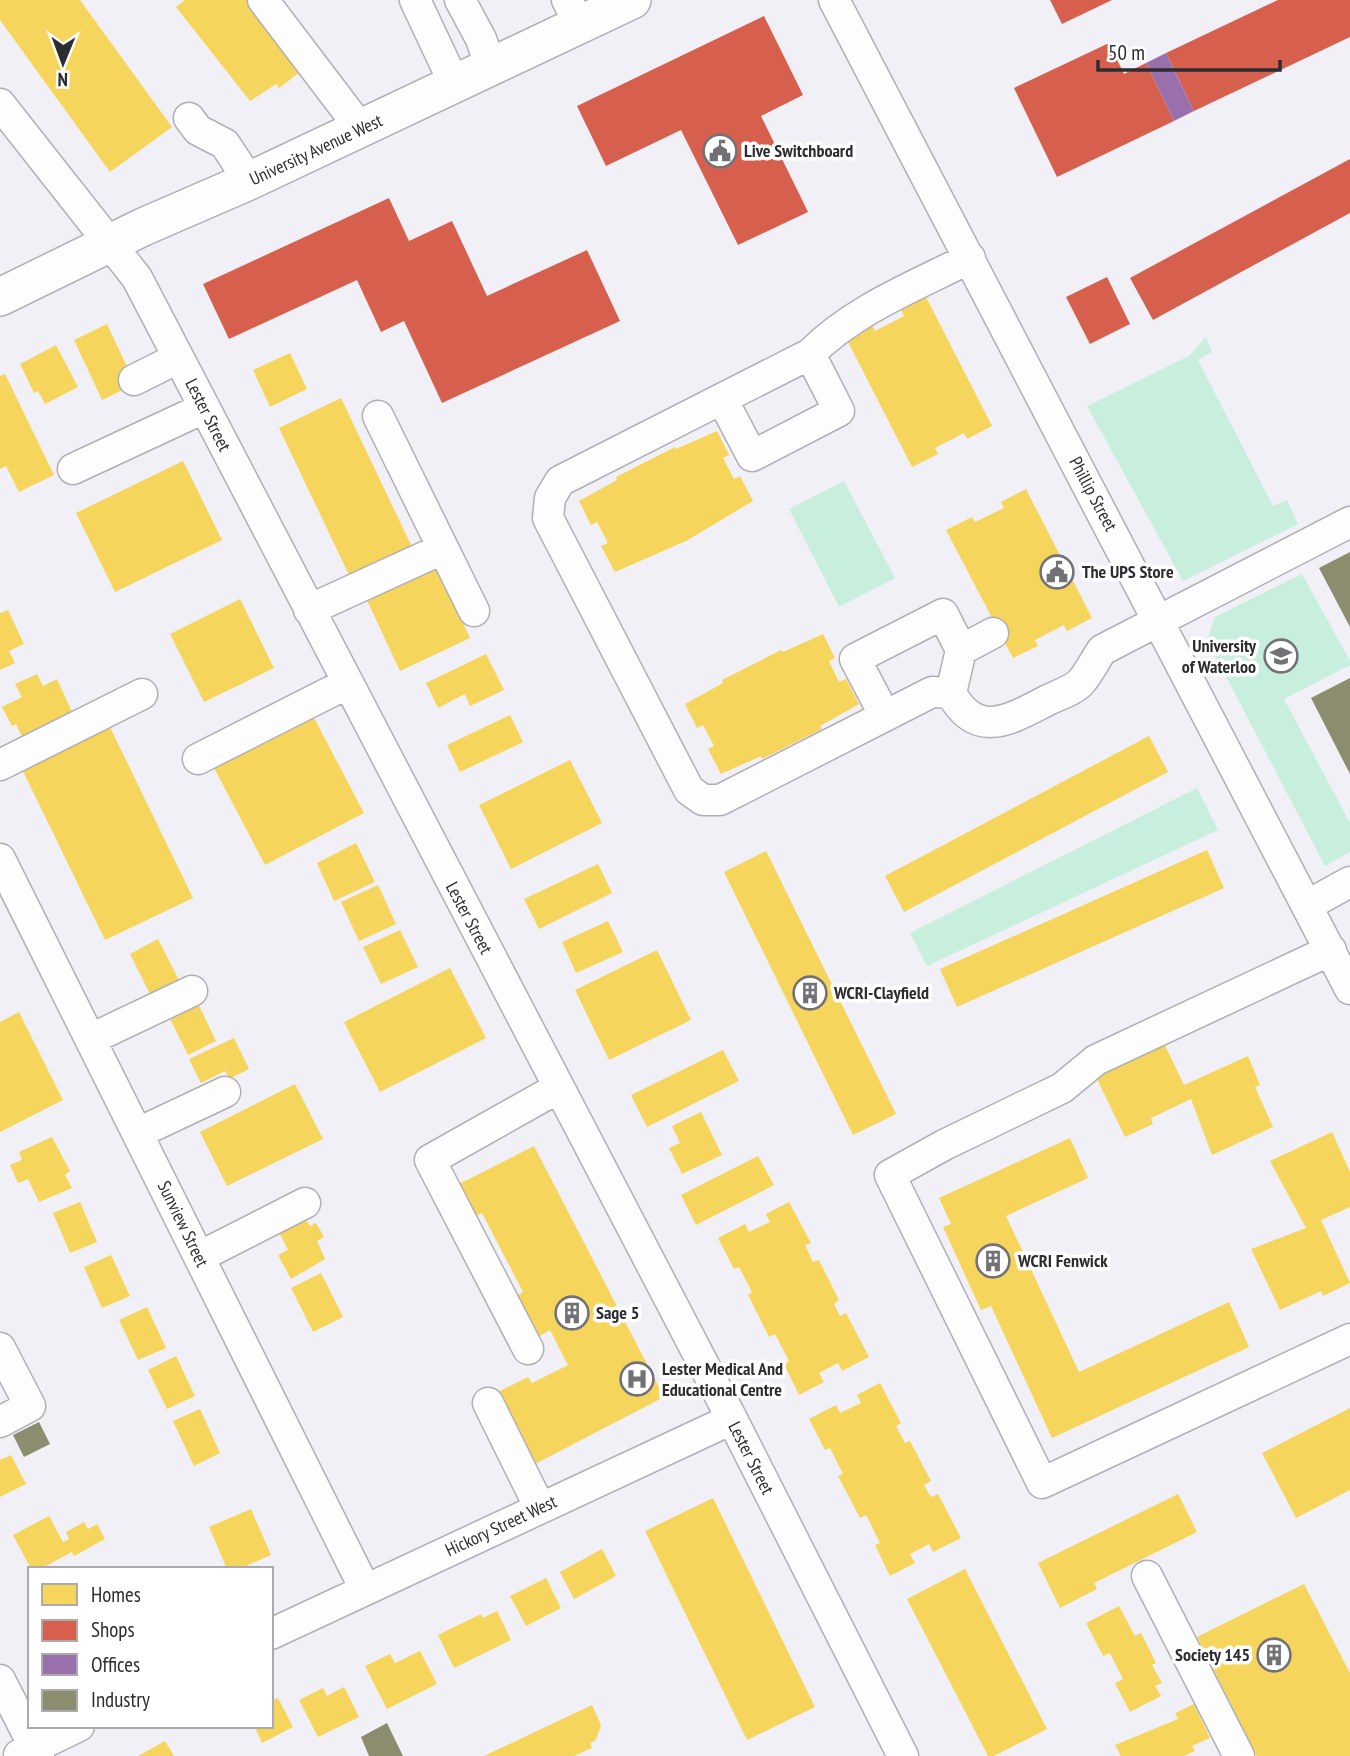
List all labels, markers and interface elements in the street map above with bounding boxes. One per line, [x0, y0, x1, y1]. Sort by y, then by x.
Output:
north arrow [28, 28, 98, 98]
scale bar [1098, 28, 1280, 72]
text: 50 m [1108, 39, 1145, 66]
text: N [57, 68, 68, 92]
street label: University Avenue West [246, 109, 386, 190]
public building icon: Live Switchboard [701, 132, 739, 170]
place label: Live Switchboard [744, 139, 853, 162]
street label: Lester Street [180, 375, 237, 455]
street label: Phillip Street [1064, 453, 1123, 535]
public building icon: The UPS Store [1038, 553, 1076, 591]
place label: The UPS Store [1082, 560, 1174, 583]
place label: University of Waterloo [1182, 634, 1257, 678]
school or university icon: University of Waterloo [1262, 637, 1300, 675]
street label: Lester Street [441, 878, 498, 958]
building icon: WCRI-Clayfield [791, 974, 829, 1012]
place label: WCRI-Clayfield [833, 981, 929, 1004]
street label: Sunview Street [153, 1177, 214, 1271]
building icon: WCRI Fenwick [974, 1242, 1012, 1280]
place label: WCRI Fenwick [1017, 1249, 1108, 1272]
building icon: Sage 5 [553, 1294, 591, 1332]
place label: Sage 5 [596, 1301, 639, 1324]
place label: Lester Medical And Educational Centre [662, 1357, 783, 1401]
hospital icon: Lester Medical And Educational Centre [618, 1360, 656, 1398]
street label: Lester Street [723, 1418, 780, 1498]
street label: Hickory Street West [441, 1490, 560, 1561]
legend [28, 1567, 273, 1728]
text: Homes [91, 1581, 141, 1608]
text: Shops [91, 1616, 135, 1643]
building icon: Society 145 [1255, 1636, 1293, 1674]
place label: Society 145 [1175, 1643, 1250, 1666]
text: Offices [91, 1651, 140, 1678]
text: Industry [91, 1686, 150, 1713]

